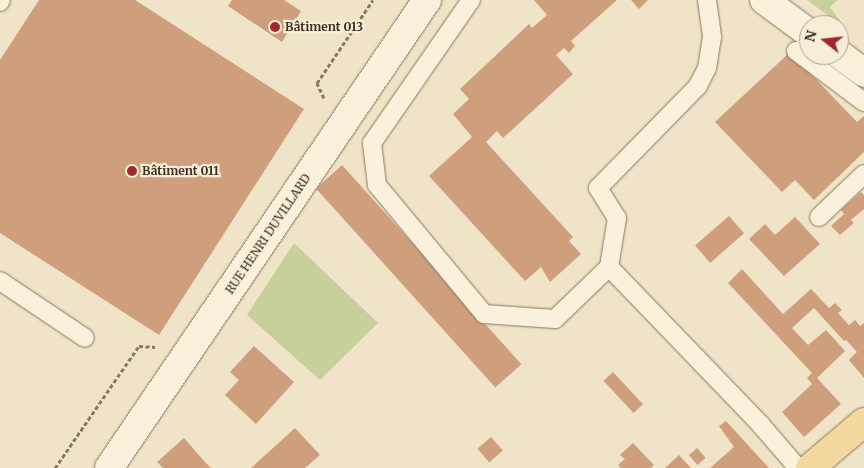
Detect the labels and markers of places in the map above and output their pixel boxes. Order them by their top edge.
place label: Bâtiment 013 [285,20,363,34]
marker: Bâtiment 013 [269,21,281,33]
place label: Bâtiment 011 [142,164,219,178]
marker: Bâtiment 011 [126,165,138,177]

